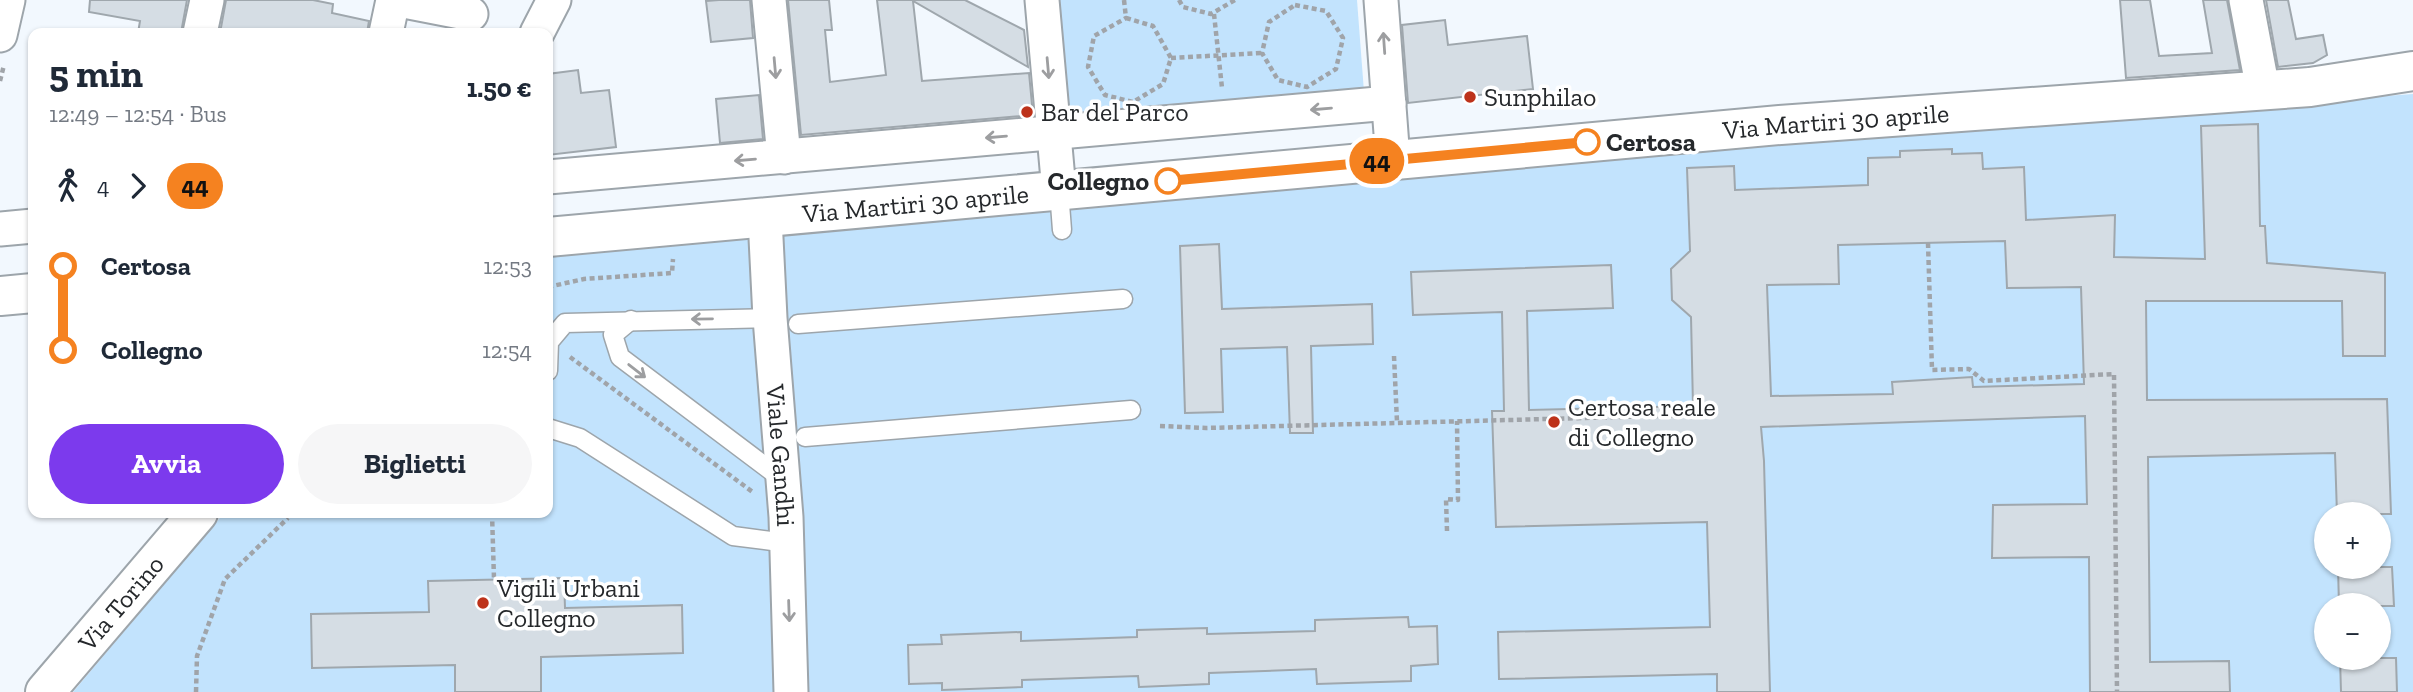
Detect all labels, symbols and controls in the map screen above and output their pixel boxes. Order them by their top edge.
one-way arrow [1377,32,1390,55]
text: 5 min [49,51,143,97]
one-way arrow [769,56,782,79]
one-way arrow [1042,56,1055,79]
text: 1.50 € [467,72,532,104]
place label: Sunphilao [1484,81,1596,113]
marker: Sunphilao [1462,89,1478,105]
place label: Bar del Parco [1041,96,1189,128]
street label: Via Martiri 30 aprile [1720,97,1950,146]
text: 12:49 – 12:54 · Bus [49,100,227,128]
one-way arrow [1310,103,1332,116]
marker: Bar del Parco [1019,104,1035,120]
place label: Certosa [1606,126,1696,158]
marker: Certosa [1574,129,1600,155]
one-way arrow [985,131,1008,144]
line badge: 44 [1346,138,1408,184]
text: 44 [1363,146,1391,175]
one-way arrow [735,154,757,167]
place label: Collegno [1047,165,1149,197]
icon: walk [49,167,87,205]
icon: forward [119,167,157,205]
marker: Collegno [1155,168,1181,194]
text: 44 [181,171,209,200]
text: 4 [97,172,109,200]
street label: Via Martiri 30 aprile [800,177,1030,230]
text: Certosa [101,250,191,282]
text: 12:53 [483,252,532,280]
one-way arrow [690,312,713,326]
text: Collegno [101,334,203,366]
text: 12:54 [482,336,532,364]
one-way arrow [627,363,645,378]
street label: Viale Gandhi [759,382,802,527]
place label: Certosa reale di Collegno [1568,391,1716,453]
marker: Certosa reale di Collegno [1546,414,1562,430]
button: Avvia [49,424,284,504]
button: Biglietti [298,424,532,504]
map controls [2314,502,2391,670]
button: + [2314,502,2391,579]
street label: Via Torino [71,549,171,658]
place label: Vigili Urbani Collegno [496,572,640,634]
button: − [2314,593,2391,670]
marker: Vigili Urbani Collegno [475,595,491,611]
one-way arrow [782,599,795,622]

